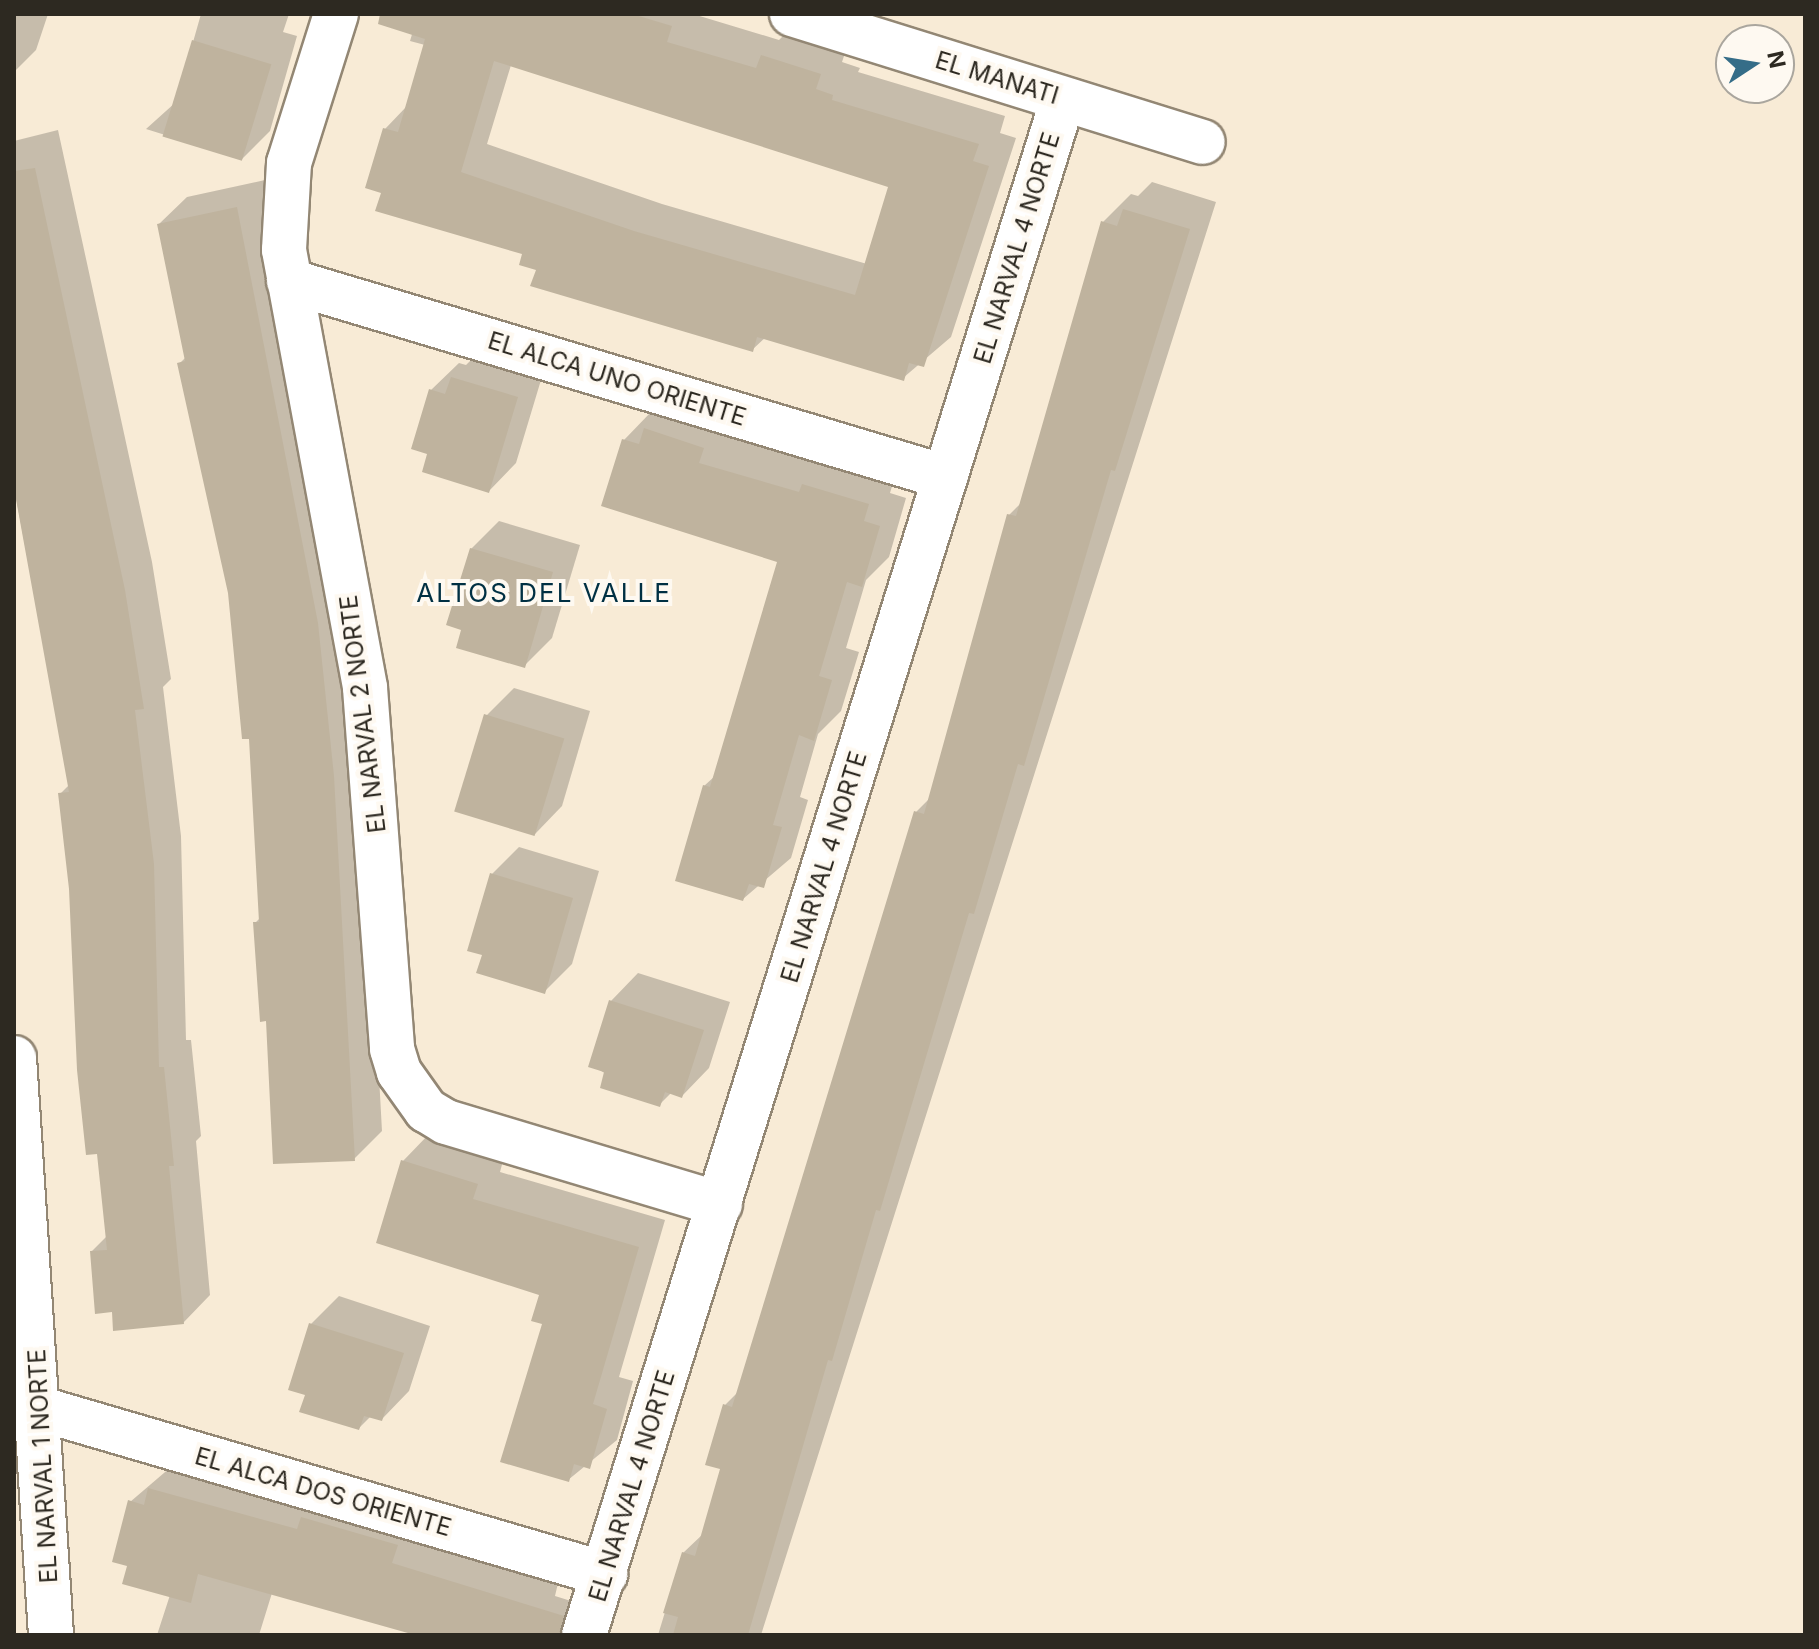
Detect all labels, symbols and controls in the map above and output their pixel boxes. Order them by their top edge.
north arrow [1715,24,1795,104]
street label: EL MANATI [932,46,1062,110]
text: N [1762,49,1791,70]
street label: EL NARVAL 4 NORTE [968,129,1066,367]
street label: EL ALCA UNO ORIENTE [485,326,749,432]
district label: ALTOS DEL VALLE [416,577,672,609]
street label: EL NARVAL 2 NORTE [334,593,392,835]
street label: EL NARVAL 4 NORTE [775,748,873,986]
street label: EL NARVAL 1 NORTE [22,1348,64,1584]
street label: EL NARVAL 4 NORTE [583,1367,681,1605]
street label: EL ALCA DOS ORIENTE [192,1442,454,1542]

